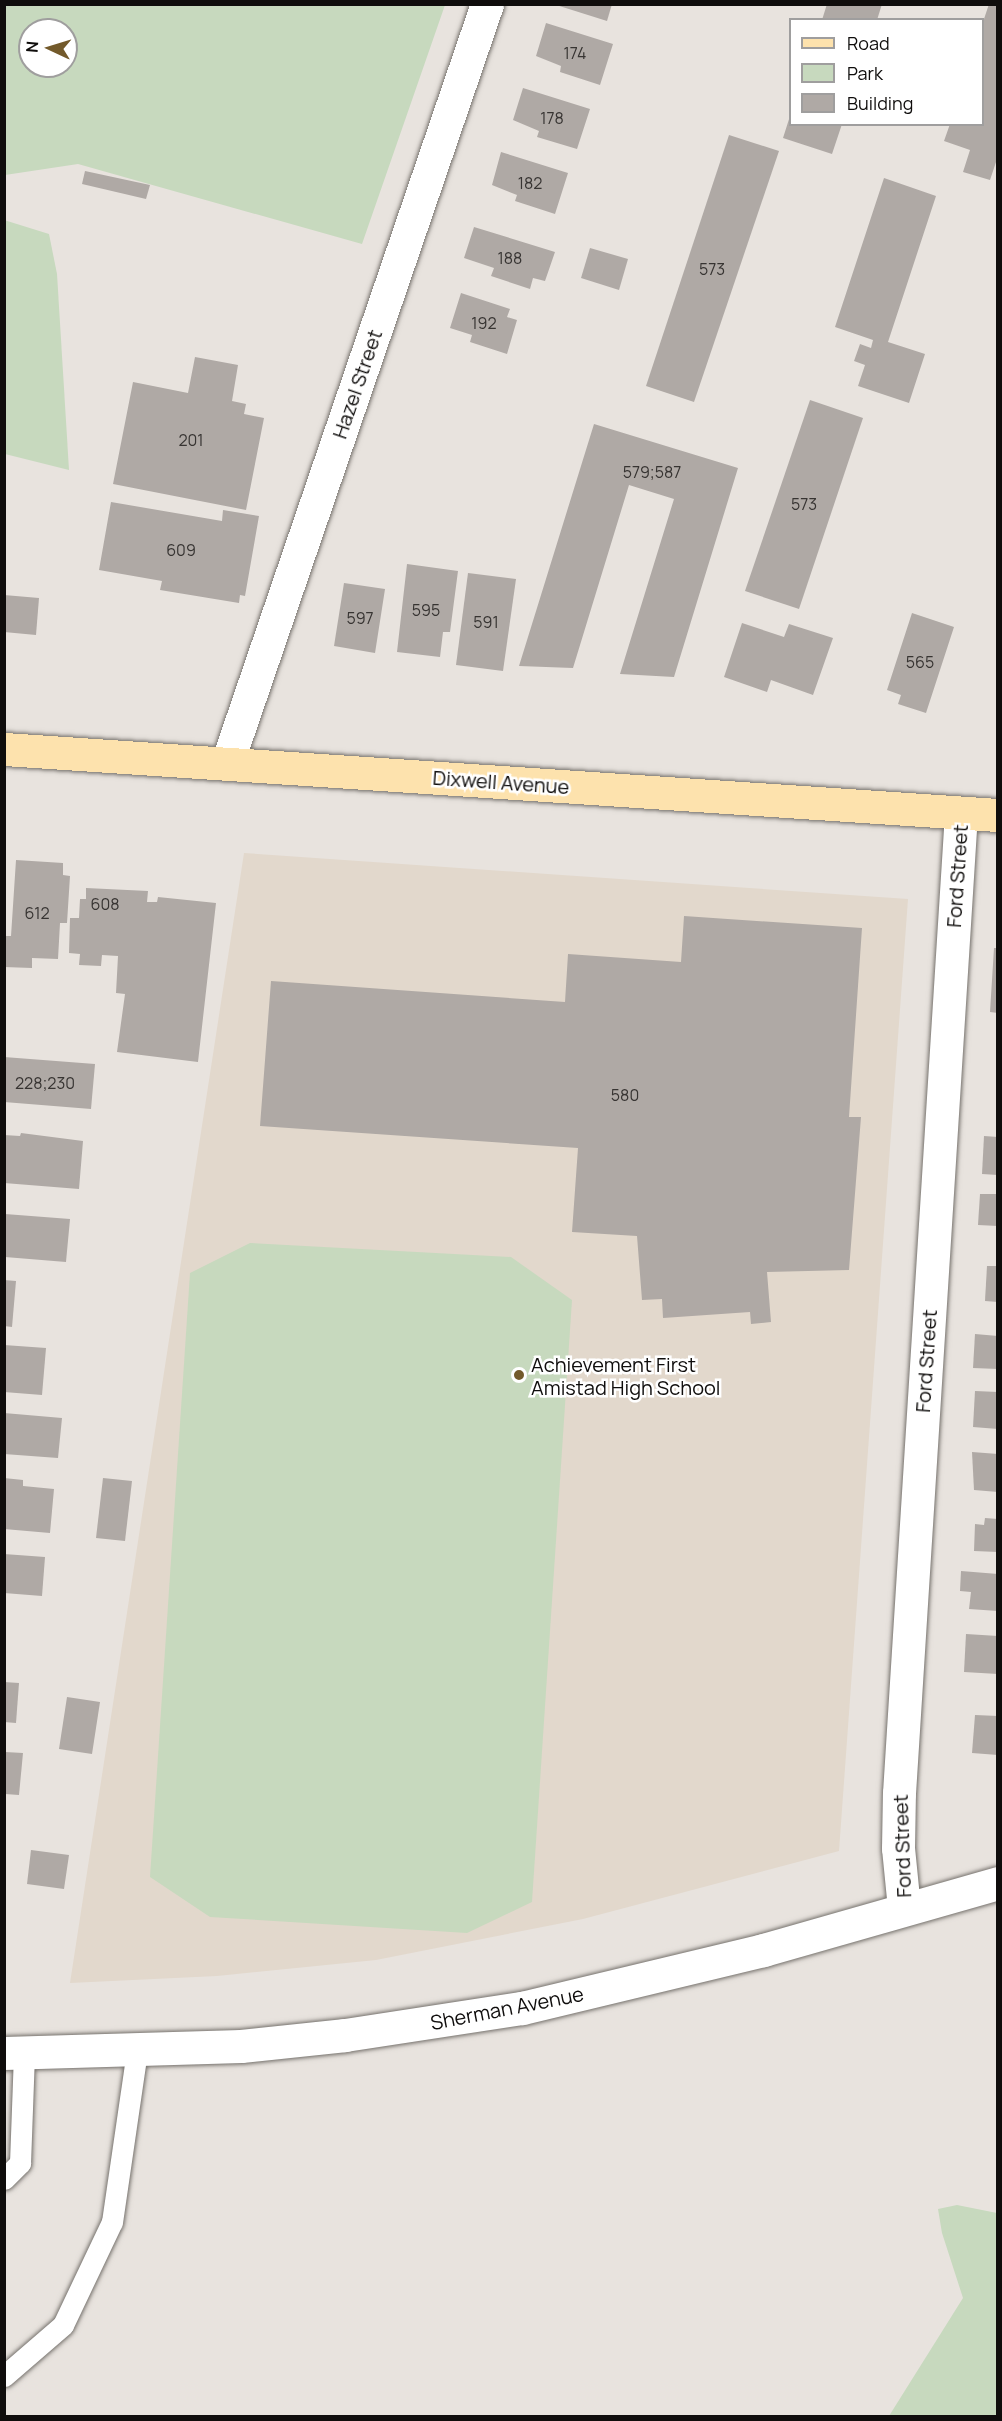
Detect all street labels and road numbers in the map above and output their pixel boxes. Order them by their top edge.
street label: Hazel Street [327,326,387,442]
street label: Dixwell Avenue [432,765,570,799]
street label: Ford Street [941,824,973,928]
street label: Ford Street [910,1309,942,1413]
street label: Ford Street [888,1794,916,1898]
street label: Sherman Avenue [428,1981,586,2035]

